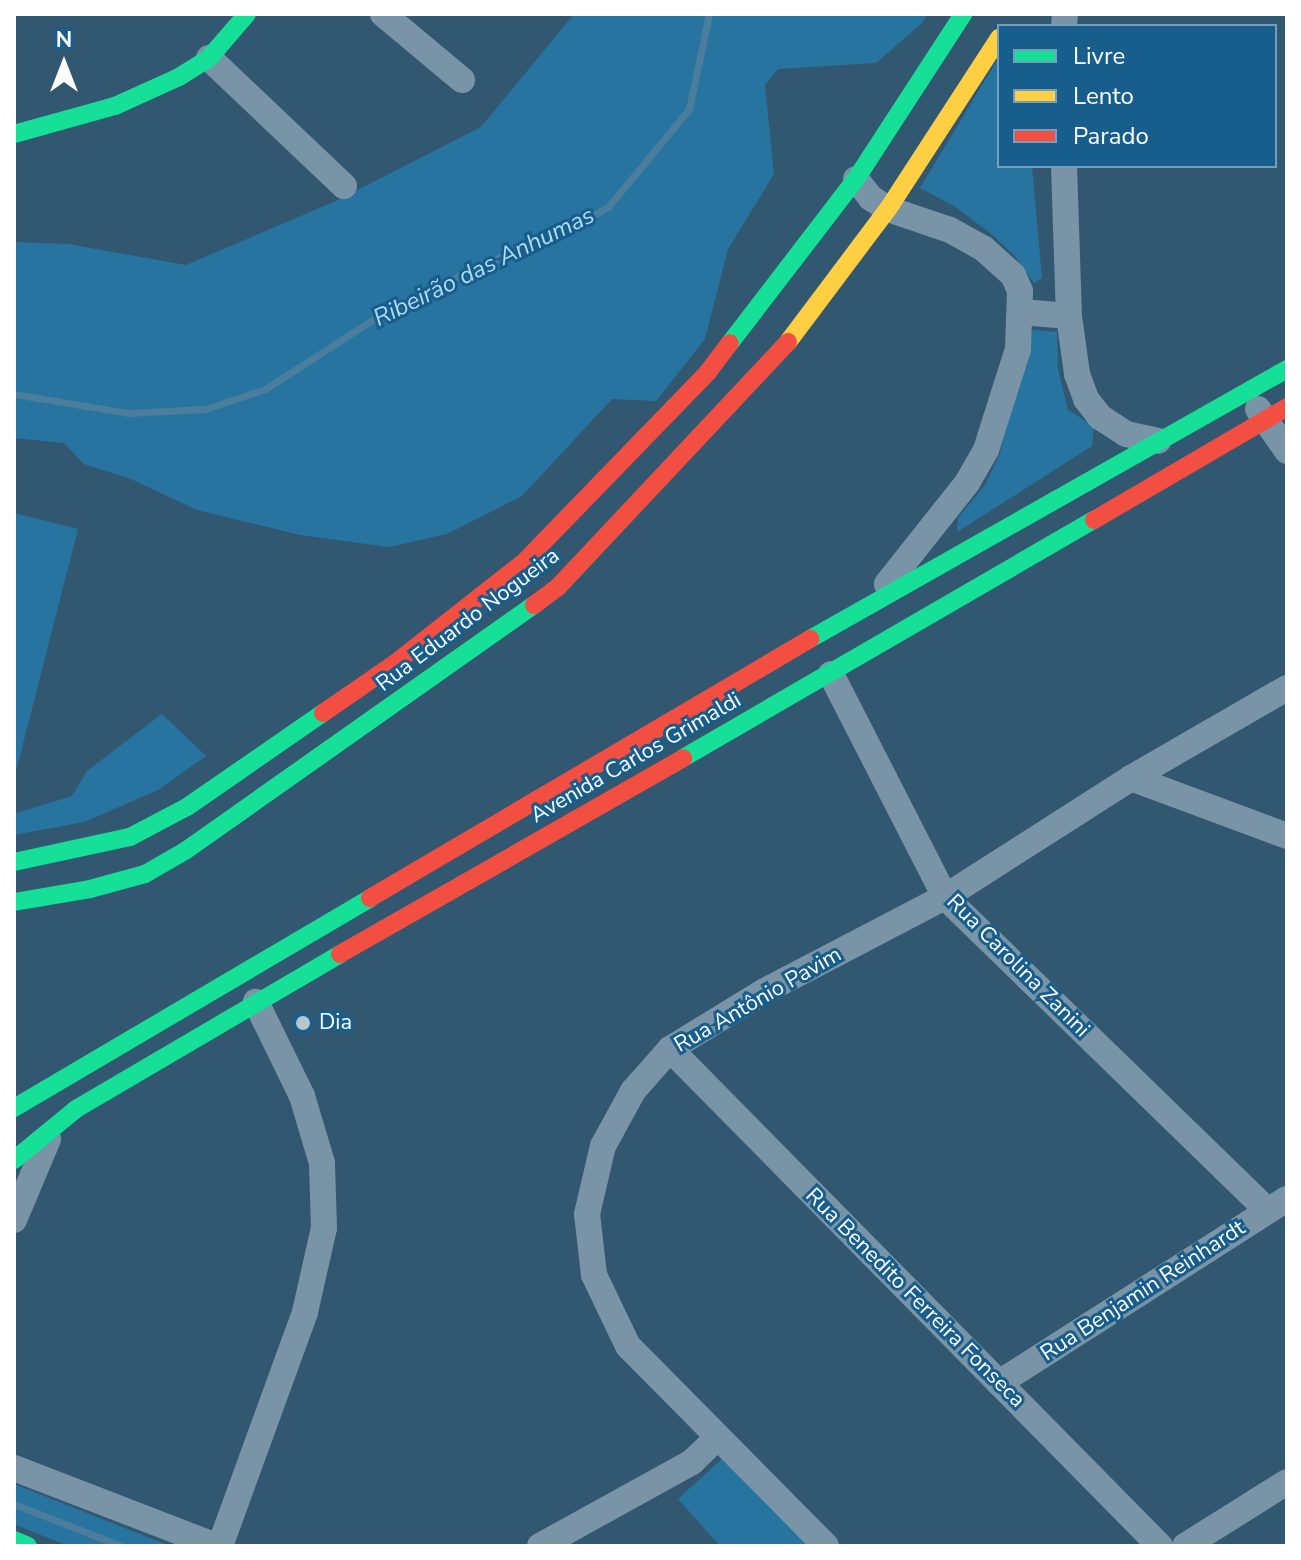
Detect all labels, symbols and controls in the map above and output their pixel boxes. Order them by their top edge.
north arrow [24,24,104,104]
legend [997,24,1277,168]
text: N [56,25,72,55]
text: Livre [1073,40,1125,72]
text: Lento [1073,80,1134,112]
text: Parado [1073,120,1149,152]
water label: Ribeirão das Anhumas [369,201,599,333]
street label: Rua Eduardo Nogueira [371,543,565,697]
street label: Avenida Carlos Grimaldi [526,687,746,829]
street label: Rua Carolina Zanini [941,889,1095,1043]
street label: Rua Antônio Pavim [670,941,846,1059]
place label: Dia [319,1010,352,1036]
marker: Dia [294,1014,312,1032]
street label: Rua Benedito Ferreira Fonseca [800,1183,1030,1413]
street label: Rua Benjamin Reinhardt [1036,1215,1250,1367]

